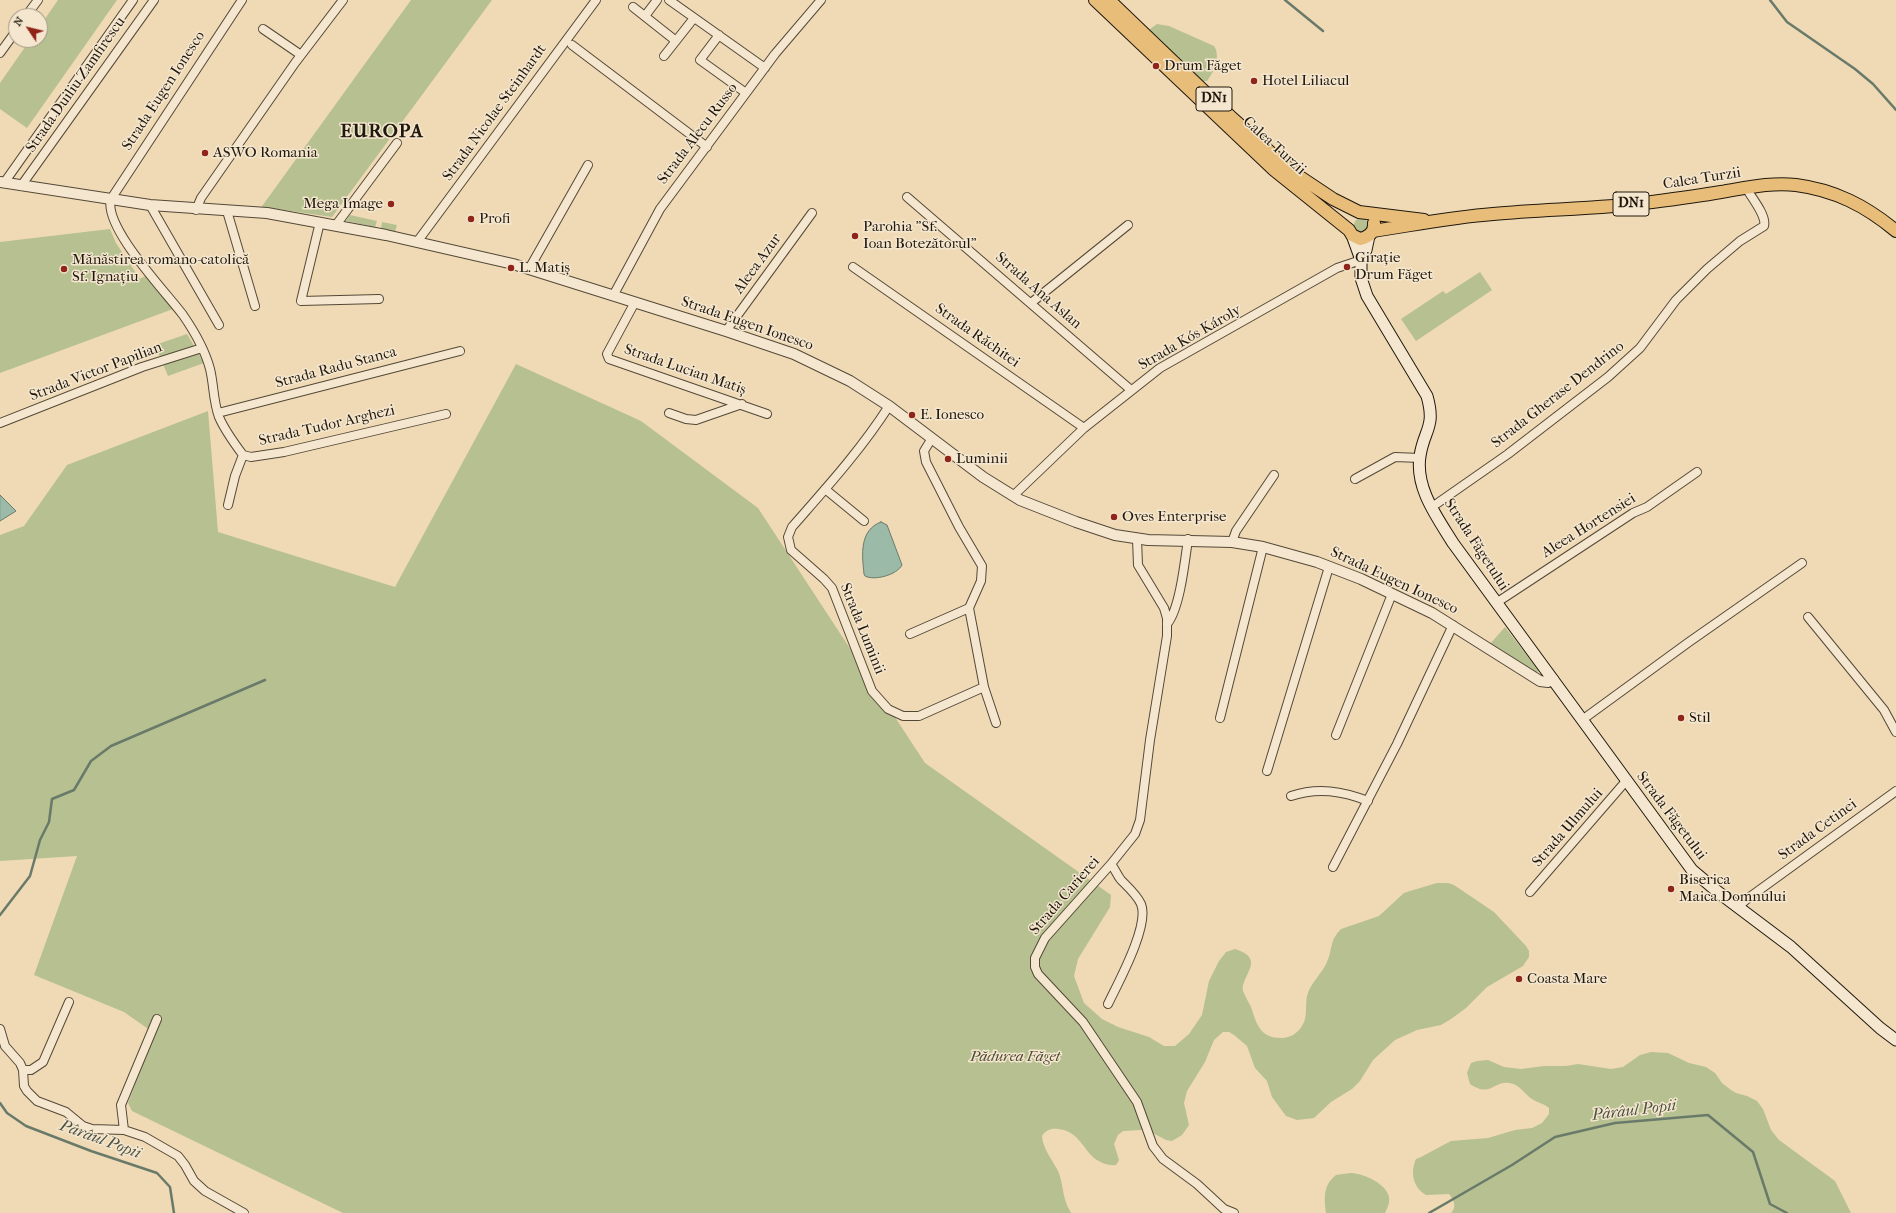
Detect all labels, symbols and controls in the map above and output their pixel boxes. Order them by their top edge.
north arrow [8,8,48,48]
text: N [11,14,26,29]
street label: Strada Duiliu Zamfirescu [22,14,130,156]
street label: Strada Eugen Ionesco [119,28,209,154]
street label: Strada Nicolae Steinhardt [439,41,551,185]
place label: Drum Făget [1164,57,1242,75]
marker: Drum Făget [1151,61,1161,71]
place label: Hotel Liliacul [1262,72,1350,90]
marker: Hotel Liliacul [1249,76,1259,86]
street label: Strada Alecu Russo [654,80,742,188]
road number: DN1 [1196,87,1232,111]
street label: Calea Turzii [1239,113,1309,179]
district label: EUROPA [340,121,424,143]
place label: ASWO Romania [213,144,318,162]
marker: ASWO Romania [200,148,210,158]
street label: Calea Turzii [1662,164,1742,194]
road number: DN1 [1613,192,1649,216]
place label: Mega Image [303,195,383,213]
marker: Mega Image [386,199,396,209]
place label: Profi [479,210,510,228]
marker: Profi [466,214,476,224]
place label: Parohia "Sf. Ioan Botezătorul" [863,218,977,253]
street label: Aleea Azur [730,230,786,298]
marker: Parohia "Sf. Ioan Botezătorul" [850,231,860,241]
street label: Strada Ana Aslan [991,249,1085,333]
place label: Girație Drum Făget [1355,249,1433,284]
place label: Mănăstirea romano-catolică Sf. Ignațiu [72,251,249,286]
place label: L. Matiș [519,259,570,277]
marker: Girație Drum Făget [1342,262,1352,272]
marker: L. Matiș [506,263,516,273]
marker: Mănăstirea romano-catolică Sf. Ignațiu [59,264,69,274]
street label: Strada Eugen Ionesco [678,293,816,355]
street label: Strada Răchitei [931,300,1023,372]
street label: Strada Kós Károly [1136,301,1244,375]
street label: Strada Victor Papilian [27,338,165,406]
street label: Strada Gherase Dendrino [1488,338,1628,452]
street label: Strada Lucian Matiș [622,341,748,399]
street label: Strada Radu Stanca [273,343,399,393]
street label: Strada Tudor Arghezi [257,402,397,450]
place label: E. Ionesco [920,406,984,424]
marker: E. Ionesco [907,410,917,420]
place label: Luminii [956,450,1008,468]
marker: Luminii [943,454,953,464]
street label: Aleea Hortensiei [1539,490,1639,562]
street label: Strada Făgetului [1440,496,1512,594]
place label: Oves Enterprise [1122,508,1226,526]
marker: Oves Enterprise [1109,512,1119,522]
street label: Strada Eugen Ionesco [1327,544,1461,618]
street label: Strada Luminii [836,581,888,677]
place label: Stil [1689,709,1711,727]
marker: Stil [1676,713,1686,723]
street label: Strada Făgetului [1632,768,1710,864]
street label: Strada Ulmului [1529,785,1607,871]
street label: Strada Cetinei [1775,796,1861,864]
street label: Strada Carierei [1026,853,1104,939]
place label: Biserica Maica Domnului [1679,871,1786,906]
marker: Biserica Maica Domnului [1666,884,1676,894]
place label: Coasta Mare [1527,970,1607,988]
marker: Coasta Mare [1514,974,1524,984]
park label: Pădurea Făget [970,1048,1060,1066]
water label: Pârâul Popii [1591,1096,1677,1126]
water label: Pârâul Popii [57,1117,143,1163]

